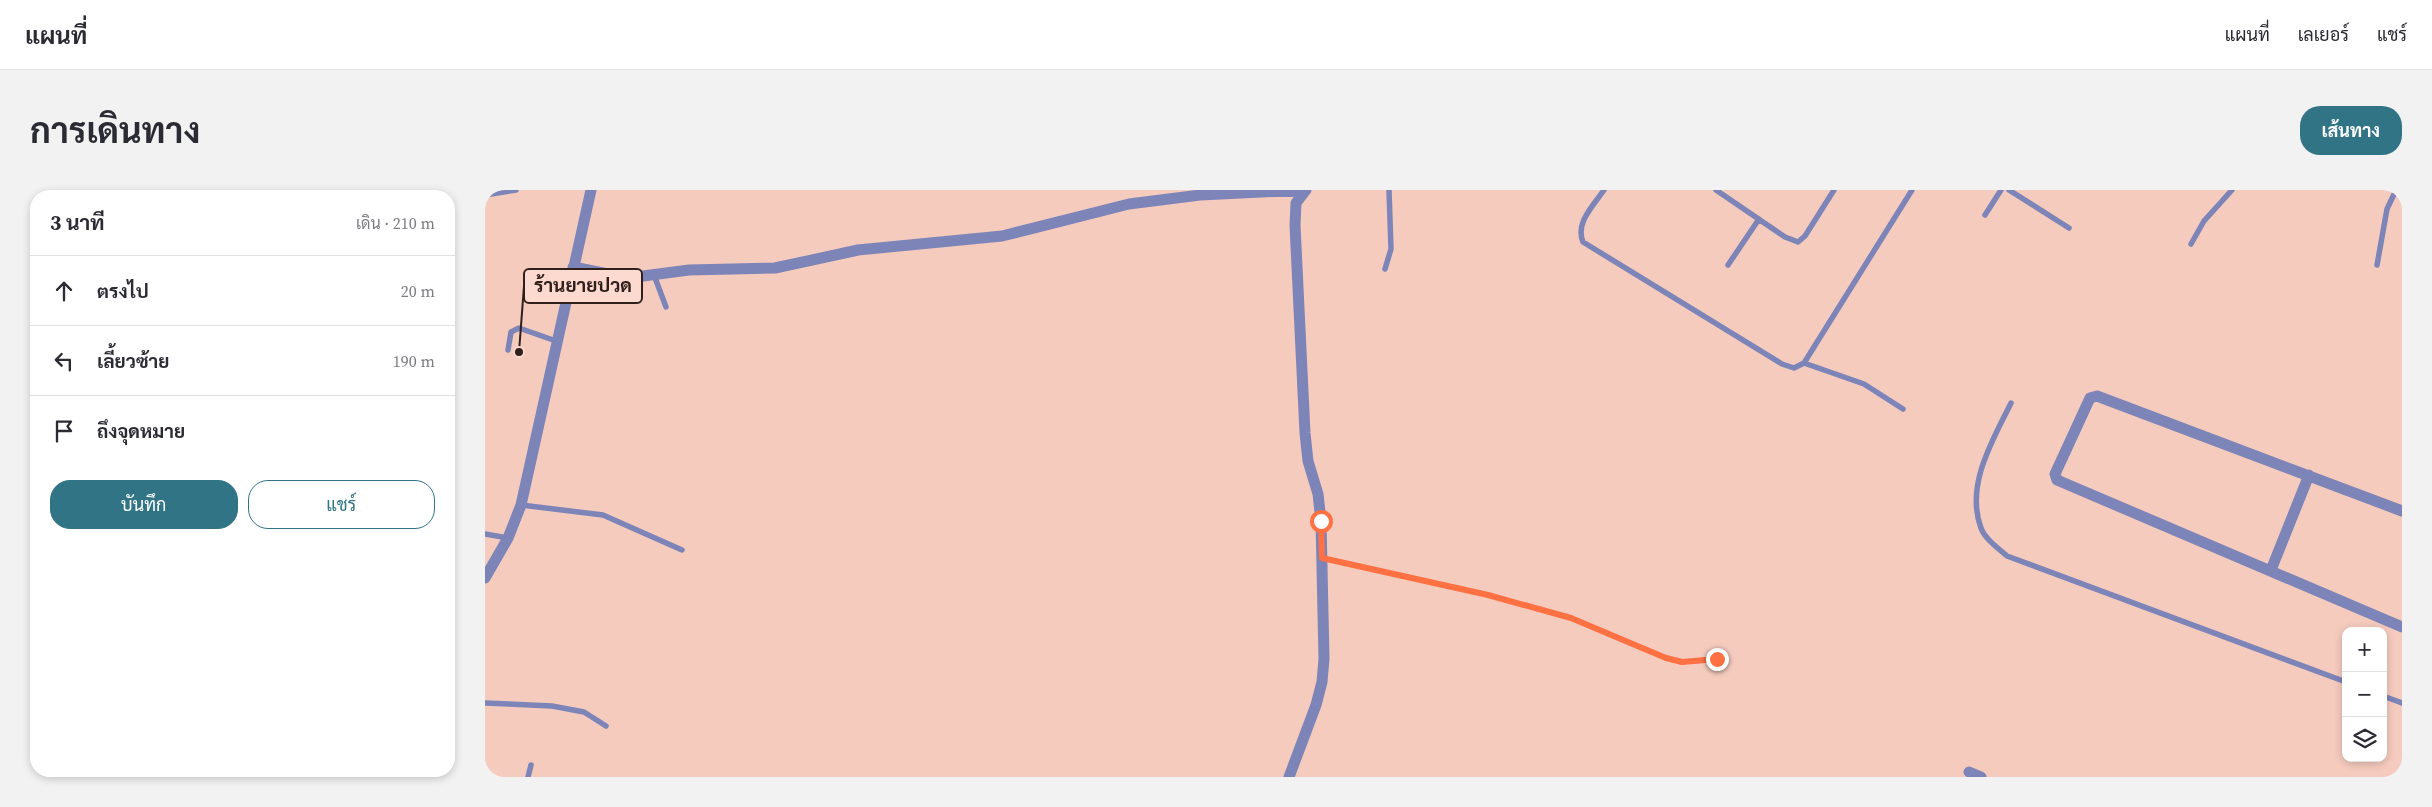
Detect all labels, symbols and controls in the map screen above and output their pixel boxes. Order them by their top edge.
text: แผนที่ [25,19,87,52]
text: แผนที่ [2225,22,2270,47]
text: เลเยอร์ [2298,22,2349,47]
text: แชร์ [2377,22,2407,47]
button: เส้นทาง [2300,106,2402,155]
text: การเดินทาง [30,107,200,155]
text: 3 นาที [50,208,104,237]
text: เดิน · 210 m [356,212,435,234]
callout: ร้านยายปวด [524,269,642,303]
text: ร้านยายปวด [534,272,632,298]
icon: ahead [50,277,78,305]
text: ตรงไป [97,278,149,304]
text: 20 m [401,280,435,302]
icon: left [50,347,78,375]
text: เลี้ยวซ้าย [97,348,169,374]
text: 190 m [393,350,435,372]
icon: arrive [50,417,78,445]
text: ถึงจุดหมาย [97,418,185,444]
button: บันทึก [50,480,238,529]
button: แชร์ [248,480,435,529]
route start [1310,510,1333,533]
map controls [2342,627,2387,762]
button: + [2342,627,2387,672]
route end [1706,648,1729,671]
button: − [2342,672,2387,717]
button: layers [2342,717,2387,762]

